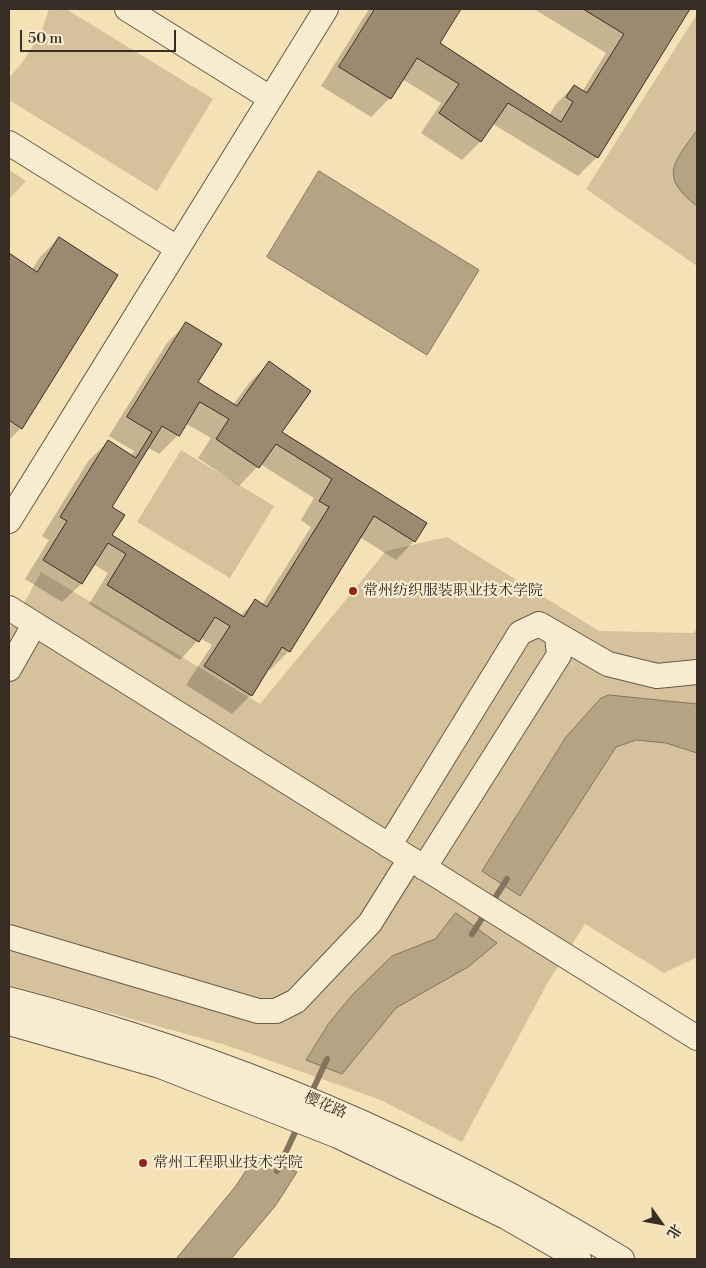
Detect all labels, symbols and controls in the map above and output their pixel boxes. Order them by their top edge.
scale bar [22,20,179,52]
text: 50 m [28,29,62,48]
place label: 常州纺织服装职业技术学院 [363,582,543,600]
marker: 常州纺织服装职业技术学院 [347,585,359,597]
street label: 樱花路 [301,1089,349,1123]
place label: 常州工程职业技术学院 [153,1154,303,1172]
marker: 常州工程职业技术学院 [137,1157,149,1169]
north arrow [636,1198,686,1248]
text: 北 [662,1220,685,1242]

